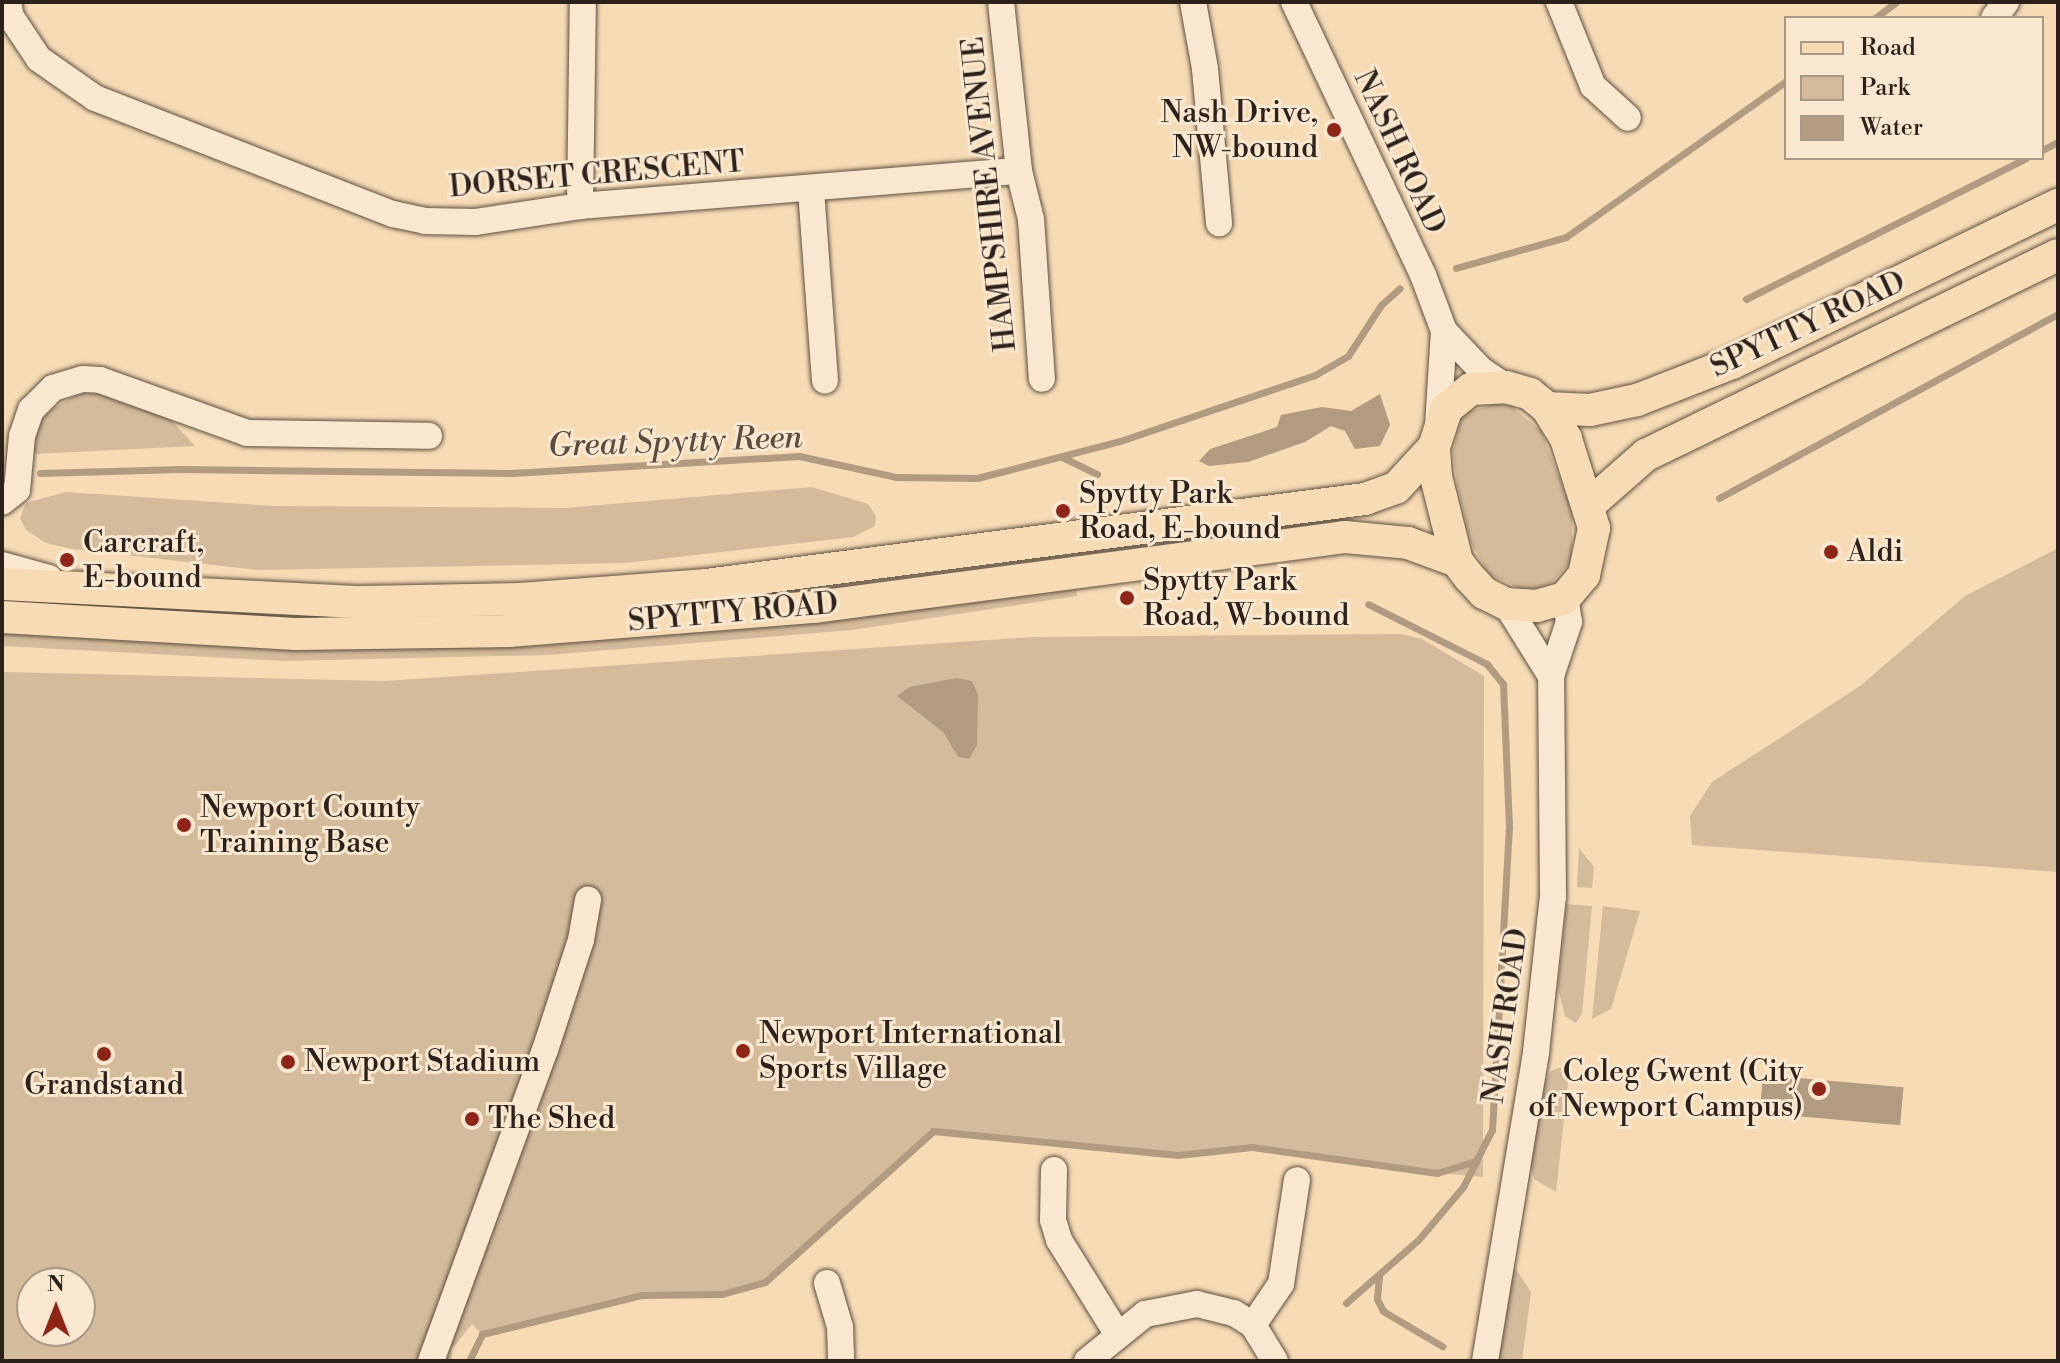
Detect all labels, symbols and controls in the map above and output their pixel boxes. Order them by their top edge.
legend [1784,16,2044,160]
text: Road [1860,33,1916,63]
street label: HAMPSHIRE AVENUE [956,35,1024,353]
street label: NASH ROAD [1345,64,1453,240]
text: Park [1860,73,1910,103]
place label: Nash Drive, NW-bound [1160,95,1318,166]
text: Water [1860,113,1923,143]
marker: Nash Drive, NW-bound [1325,121,1343,139]
street label: DORSET CRESCENT [448,144,746,206]
street label: SPYTTY ROAD [1705,264,1911,386]
water label: Great Spytty Reen [547,418,803,466]
place label: Spytty Park Road, E-bound [1079,476,1280,546]
marker: Spytty Park Road, E-bound [1054,502,1072,520]
place label: Carcraft, E-bound [83,525,204,596]
place label: Aldi [1847,534,1903,570]
marker: Aldi [1822,543,1840,561]
marker: Carcraft, E-bound [58,551,76,569]
place label: Spytty Park Road, W-bound [1143,563,1349,634]
street label: SPYTTY ROAD [626,586,840,640]
marker: Spytty Park Road, W-bound [1118,589,1136,607]
place label: Newport County Training Base [200,790,420,860]
marker: Newport County Training Base [175,816,193,834]
street label: NASH ROAD [1476,926,1536,1106]
place label: Newport International Sports Village [759,1016,1062,1086]
marker: Newport International Sports Village [734,1042,752,1060]
place label: Newport Stadium [304,1044,540,1080]
marker: Grandstand [95,1045,113,1063]
marker: Newport Stadium [279,1053,297,1071]
place label: Coleg Gwent (City of Newport Campus) [1528,1054,1803,1124]
place label: Grandstand [24,1067,184,1103]
marker: Coleg Gwent (City of Newport Campus) [1810,1080,1828,1098]
place label: The Shed [488,1101,615,1137]
marker: The Shed [463,1110,481,1128]
north arrow [16,1267,96,1347]
text: N [47,1271,65,1298]

